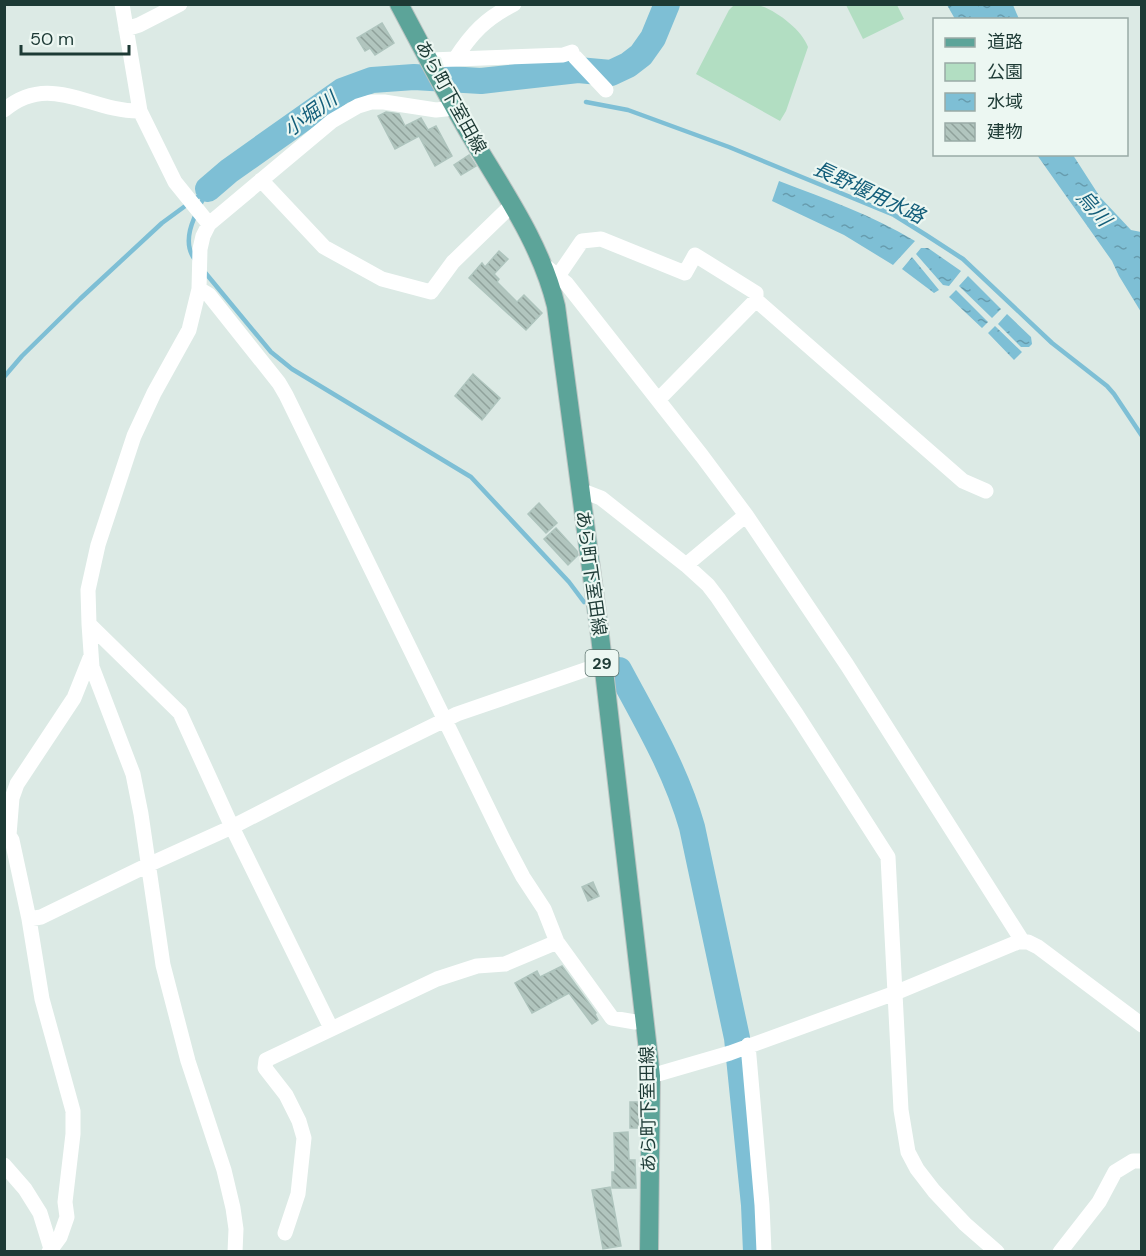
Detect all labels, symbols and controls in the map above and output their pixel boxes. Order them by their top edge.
scale bar [21,18,129,56]
legend [933,18,1128,156]
text: 50 m [30,27,74,51]
text: 道路 [987,30,1023,54]
street label: あら町下室田線 [410,36,492,158]
text: 公園 [987,60,1023,84]
water label: 小堀川 [278,85,344,142]
text: 水域 [987,90,1023,114]
text: 建物 [987,120,1023,144]
water label: 長野堰用水路 [809,155,931,230]
water label: 烏川 [1071,184,1118,233]
street label: あら町下室田線 [570,509,612,637]
road number: 29 [586,650,618,676]
street label: あら町下室田線 [635,1046,661,1172]

